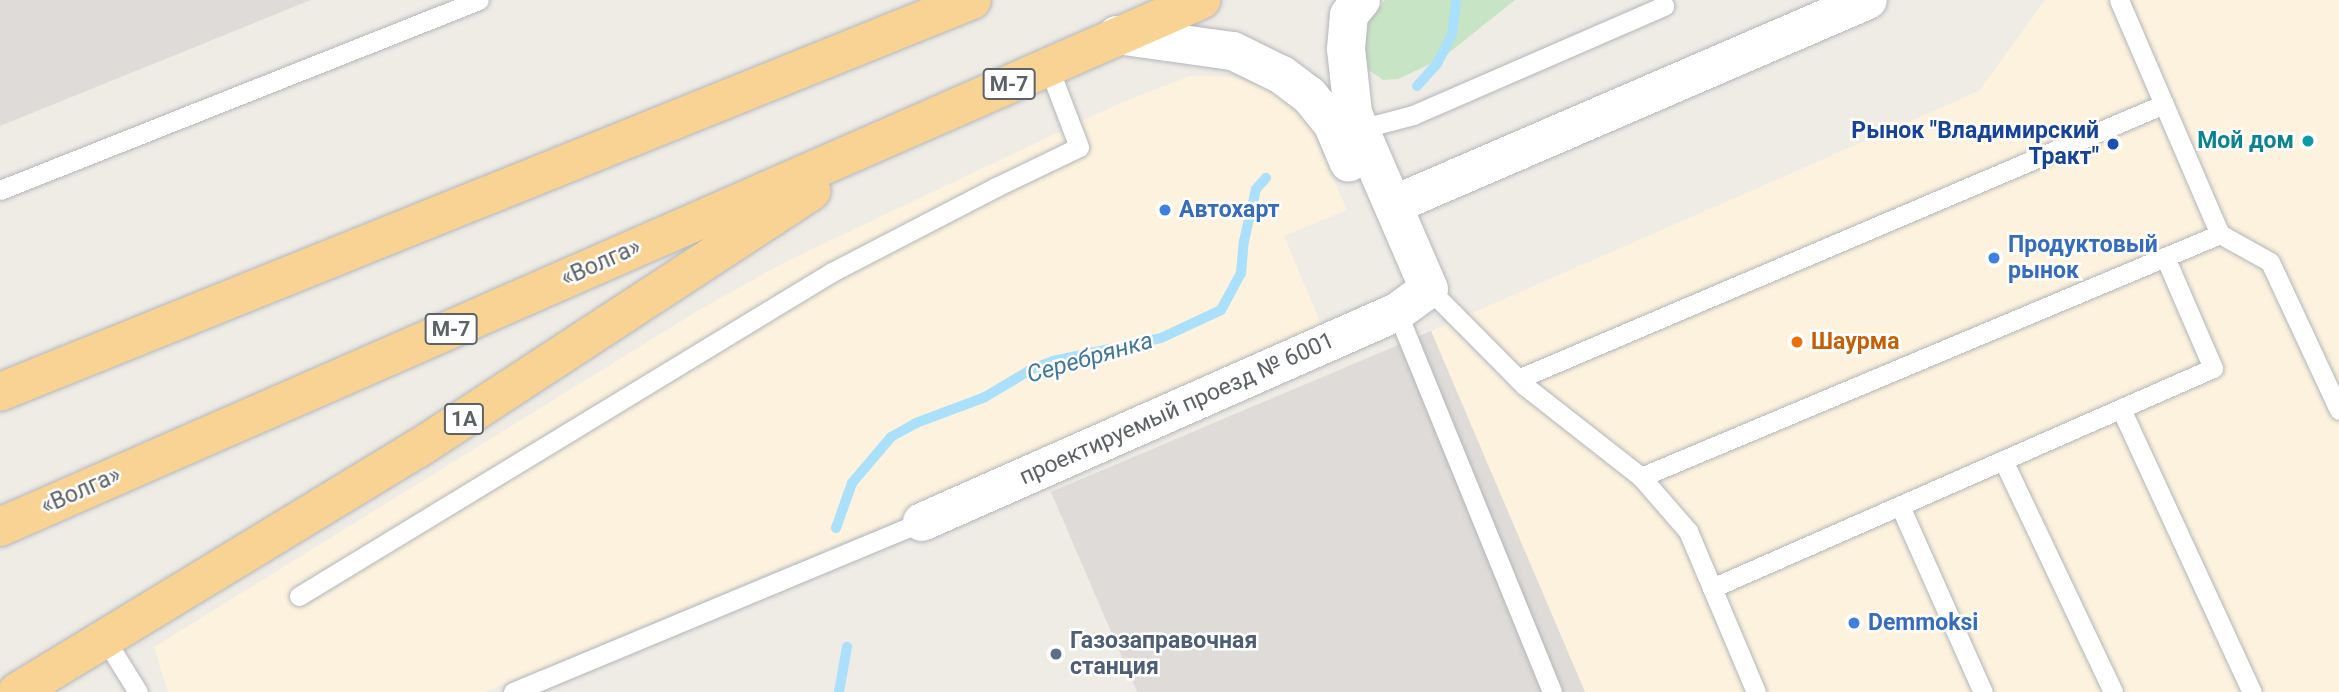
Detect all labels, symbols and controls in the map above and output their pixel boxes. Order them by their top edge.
road number: М-7 [981,66,1037,102]
place label: Рынок "Владимирский Тракт" [1851,117,2099,171]
place label: Мой дом [2197,127,2294,155]
marker: Мой дом [2300,133,2316,149]
marker: Рынок "Владимирский Тракт" [2105,136,2121,152]
place label: Автохарт [1179,196,1279,224]
marker: Автохарт [1157,202,1173,218]
place label: Продуктовый рынок [2008,231,2158,285]
street label: «Волга» [557,233,645,293]
marker: Продуктовый рынок [1986,250,2002,266]
road number: М-7 [423,312,479,346]
water label: Серебрянка [1023,326,1157,390]
street label: проектируемый проезд № 6001 [1015,327,1339,491]
place label: Шаурма [1811,328,1899,356]
marker: Шаурма [1789,334,1805,350]
road number: 1A [443,402,485,436]
street label: «Волга» [37,461,125,521]
place label: Demmoksi [1868,609,1978,637]
marker: Demmoksi [1846,615,1862,631]
place label: Газозаправочная станция [1070,627,1257,681]
marker: Газозаправочная станция [1048,646,1064,662]

